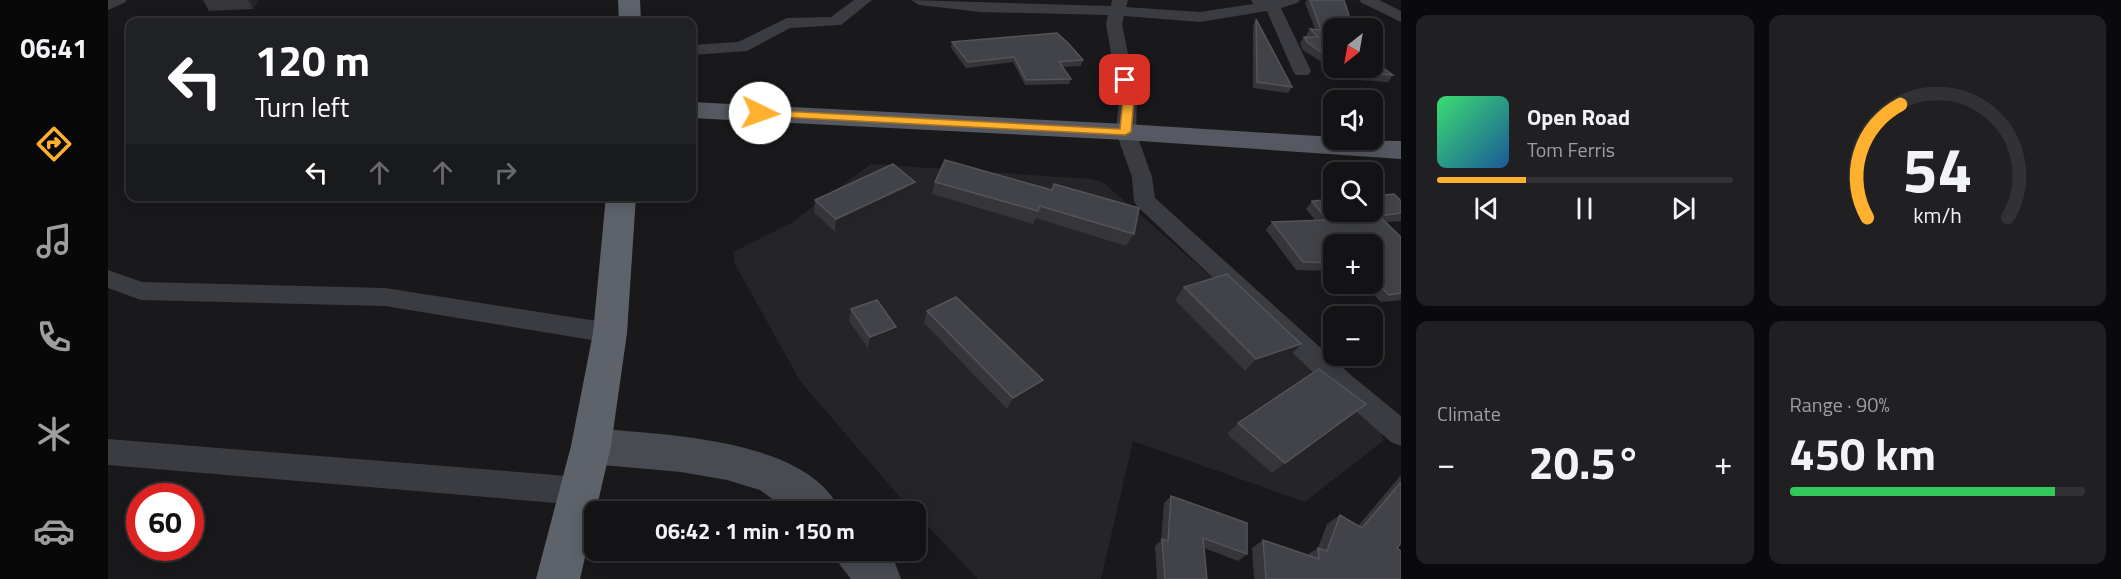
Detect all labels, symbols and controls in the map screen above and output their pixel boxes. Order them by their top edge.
north arrow [1323,18,1383,78]
map controls [1323,18,1383,366]
text: 06:41 [20,27,88,68]
text: 120 m [255,28,370,92]
icon: left [156,42,234,120]
pin [1099,54,1150,105]
icon: arrive [1108,63,1141,96]
position arrow [728,81,792,145]
text: Turn left [255,86,349,127]
button: sound [1323,90,1383,150]
text: Open Road [1527,100,1630,134]
text: 54 [1902,121,1972,216]
icon: directions [33,123,75,165]
text: Tom Ferris [1527,134,1615,165]
icon: left [300,156,333,189]
icon: ahead [363,156,396,189]
icon: ahead [426,156,459,189]
icon: right [489,156,522,189]
button: search [1323,162,1383,222]
icon: previous [1470,192,1503,225]
icon: pause [1568,192,1601,225]
icon: next [1667,192,1700,225]
text: km/h [1913,199,1962,231]
icon: music [33,220,75,262]
button: + [1323,234,1383,294]
button: − [1323,306,1383,366]
icon: phone [33,316,75,358]
text: Range · 90% [1790,389,1890,420]
text: Climate [1437,398,1501,429]
icon: climate [33,413,75,455]
text: 450 km [1790,419,1936,487]
text: 20.5° [1529,428,1641,496]
text: − [1437,438,1455,488]
text: + [1714,438,1732,488]
speed limit sign: 60 [126,483,204,561]
icon: car [33,510,75,552]
text: 06:42 · 1 min · 150 m [655,514,855,548]

